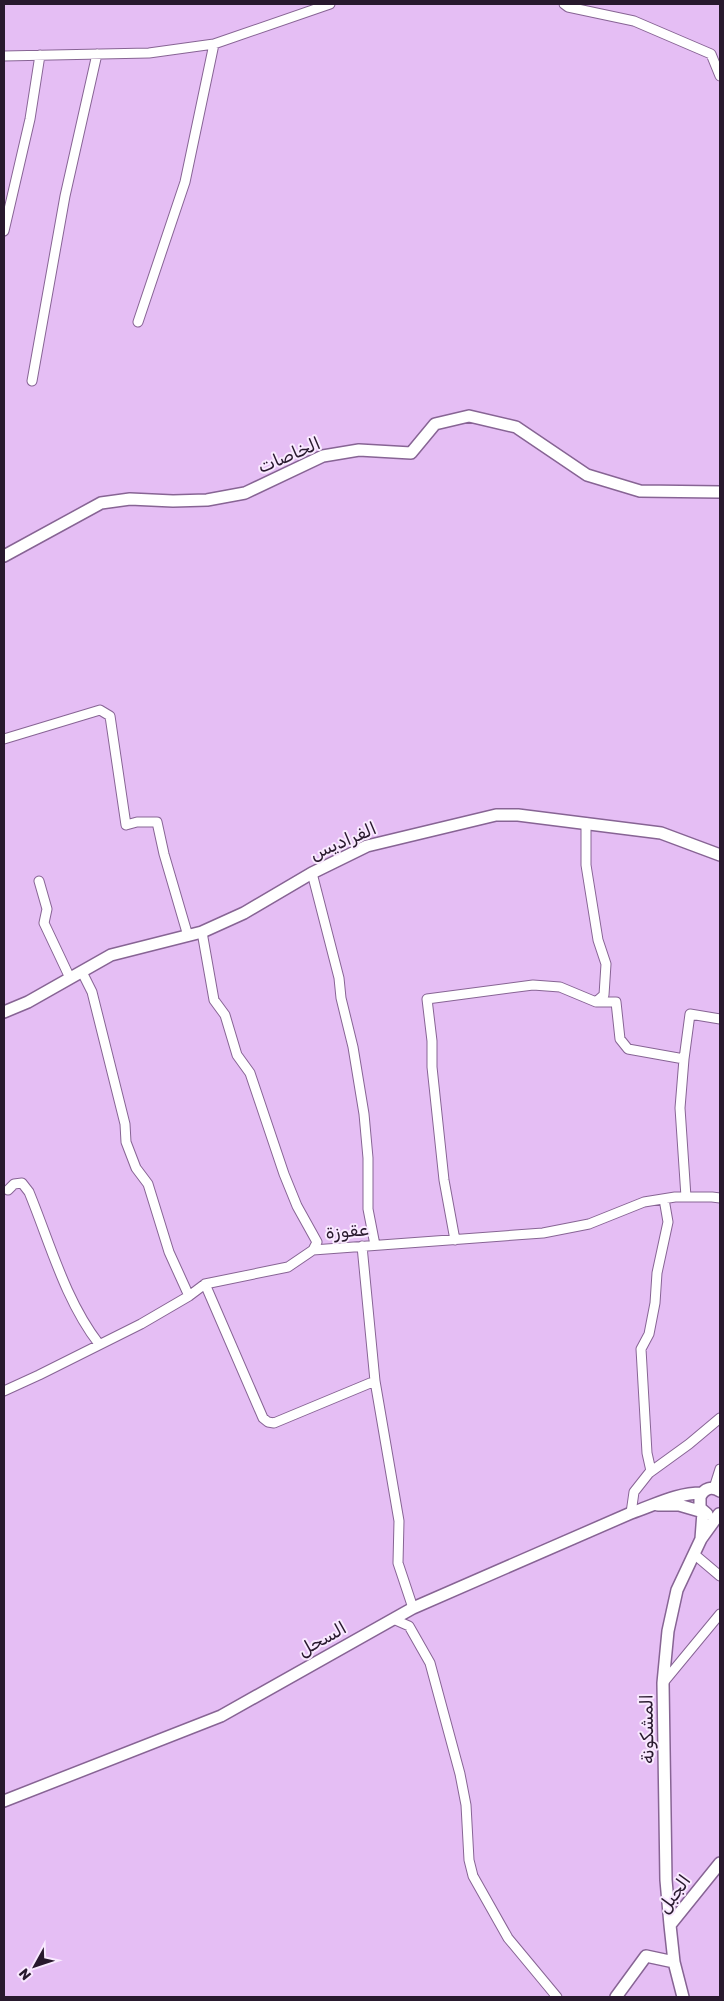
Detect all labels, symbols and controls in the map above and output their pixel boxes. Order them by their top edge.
street label: الخاصات [254,432,324,478]
street label: الفراديس [306,817,380,865]
street label: عقوزة [325,1218,370,1244]
street label: السحل [294,1617,350,1661]
street label: المشكونة [635,1694,659,1764]
street label: الجبل [653,1870,695,1918]
north arrow [10,1941,60,1991]
text: N [16,1965,35,1983]

